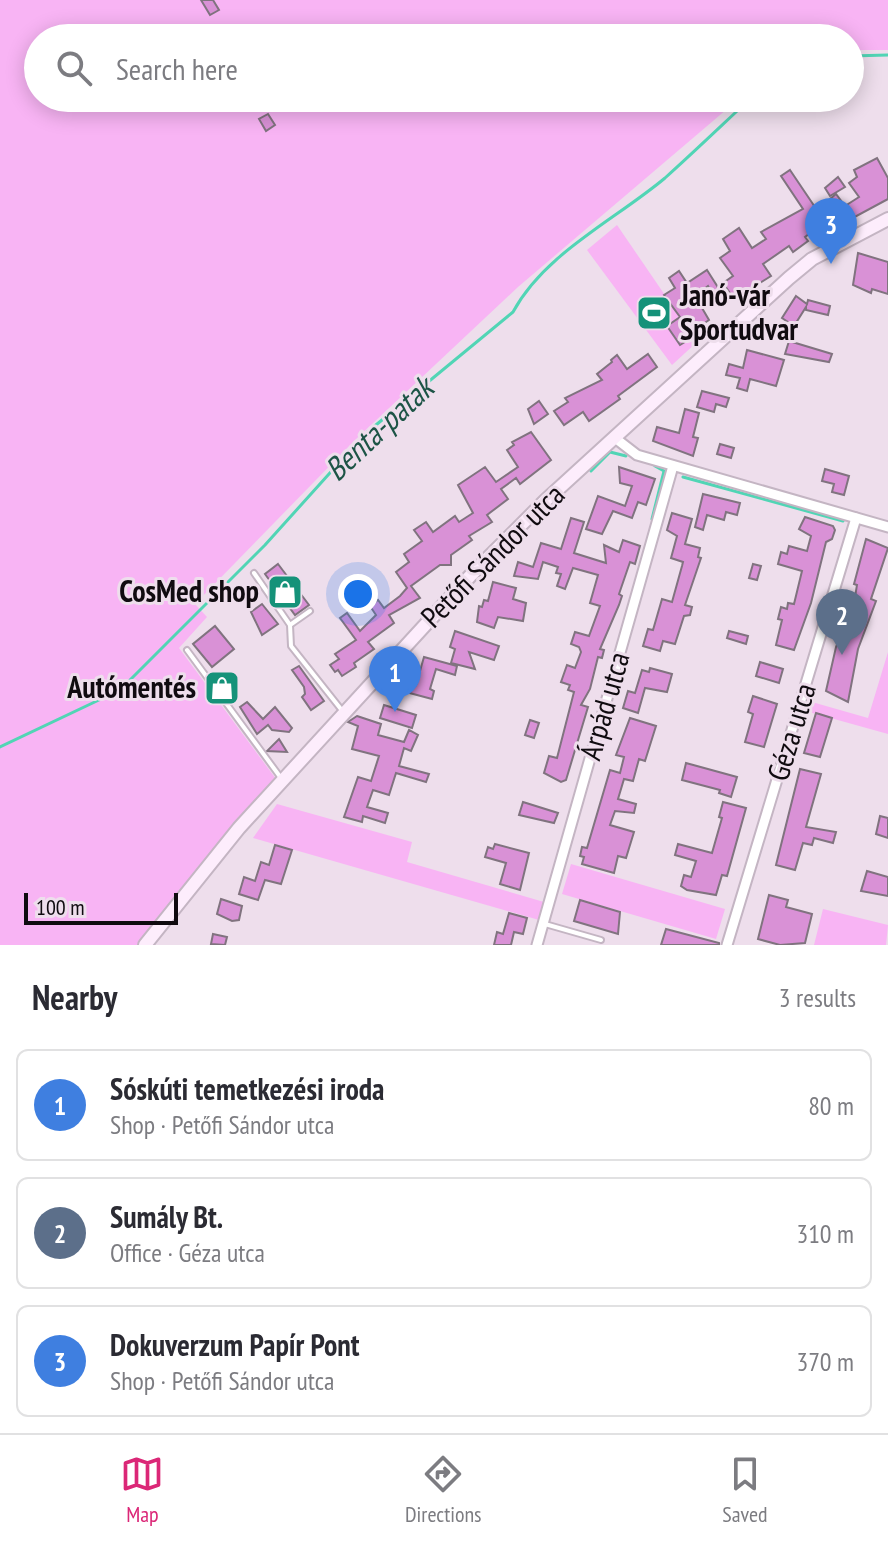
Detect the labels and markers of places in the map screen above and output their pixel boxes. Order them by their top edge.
pin: 3 [805,198,857,264]
place label: Janó-vár Sportudvar [679,275,798,348]
sports icon: Janó-vár Sportudvar [635,294,673,332]
place label: CosMed shop [119,571,259,610]
shop icon: CosMed shop [266,573,304,611]
pin: 2 [816,589,868,655]
pin: 1 [369,646,421,712]
place label: Autómentés [66,667,196,706]
shop icon: Autómentés [203,669,241,707]

